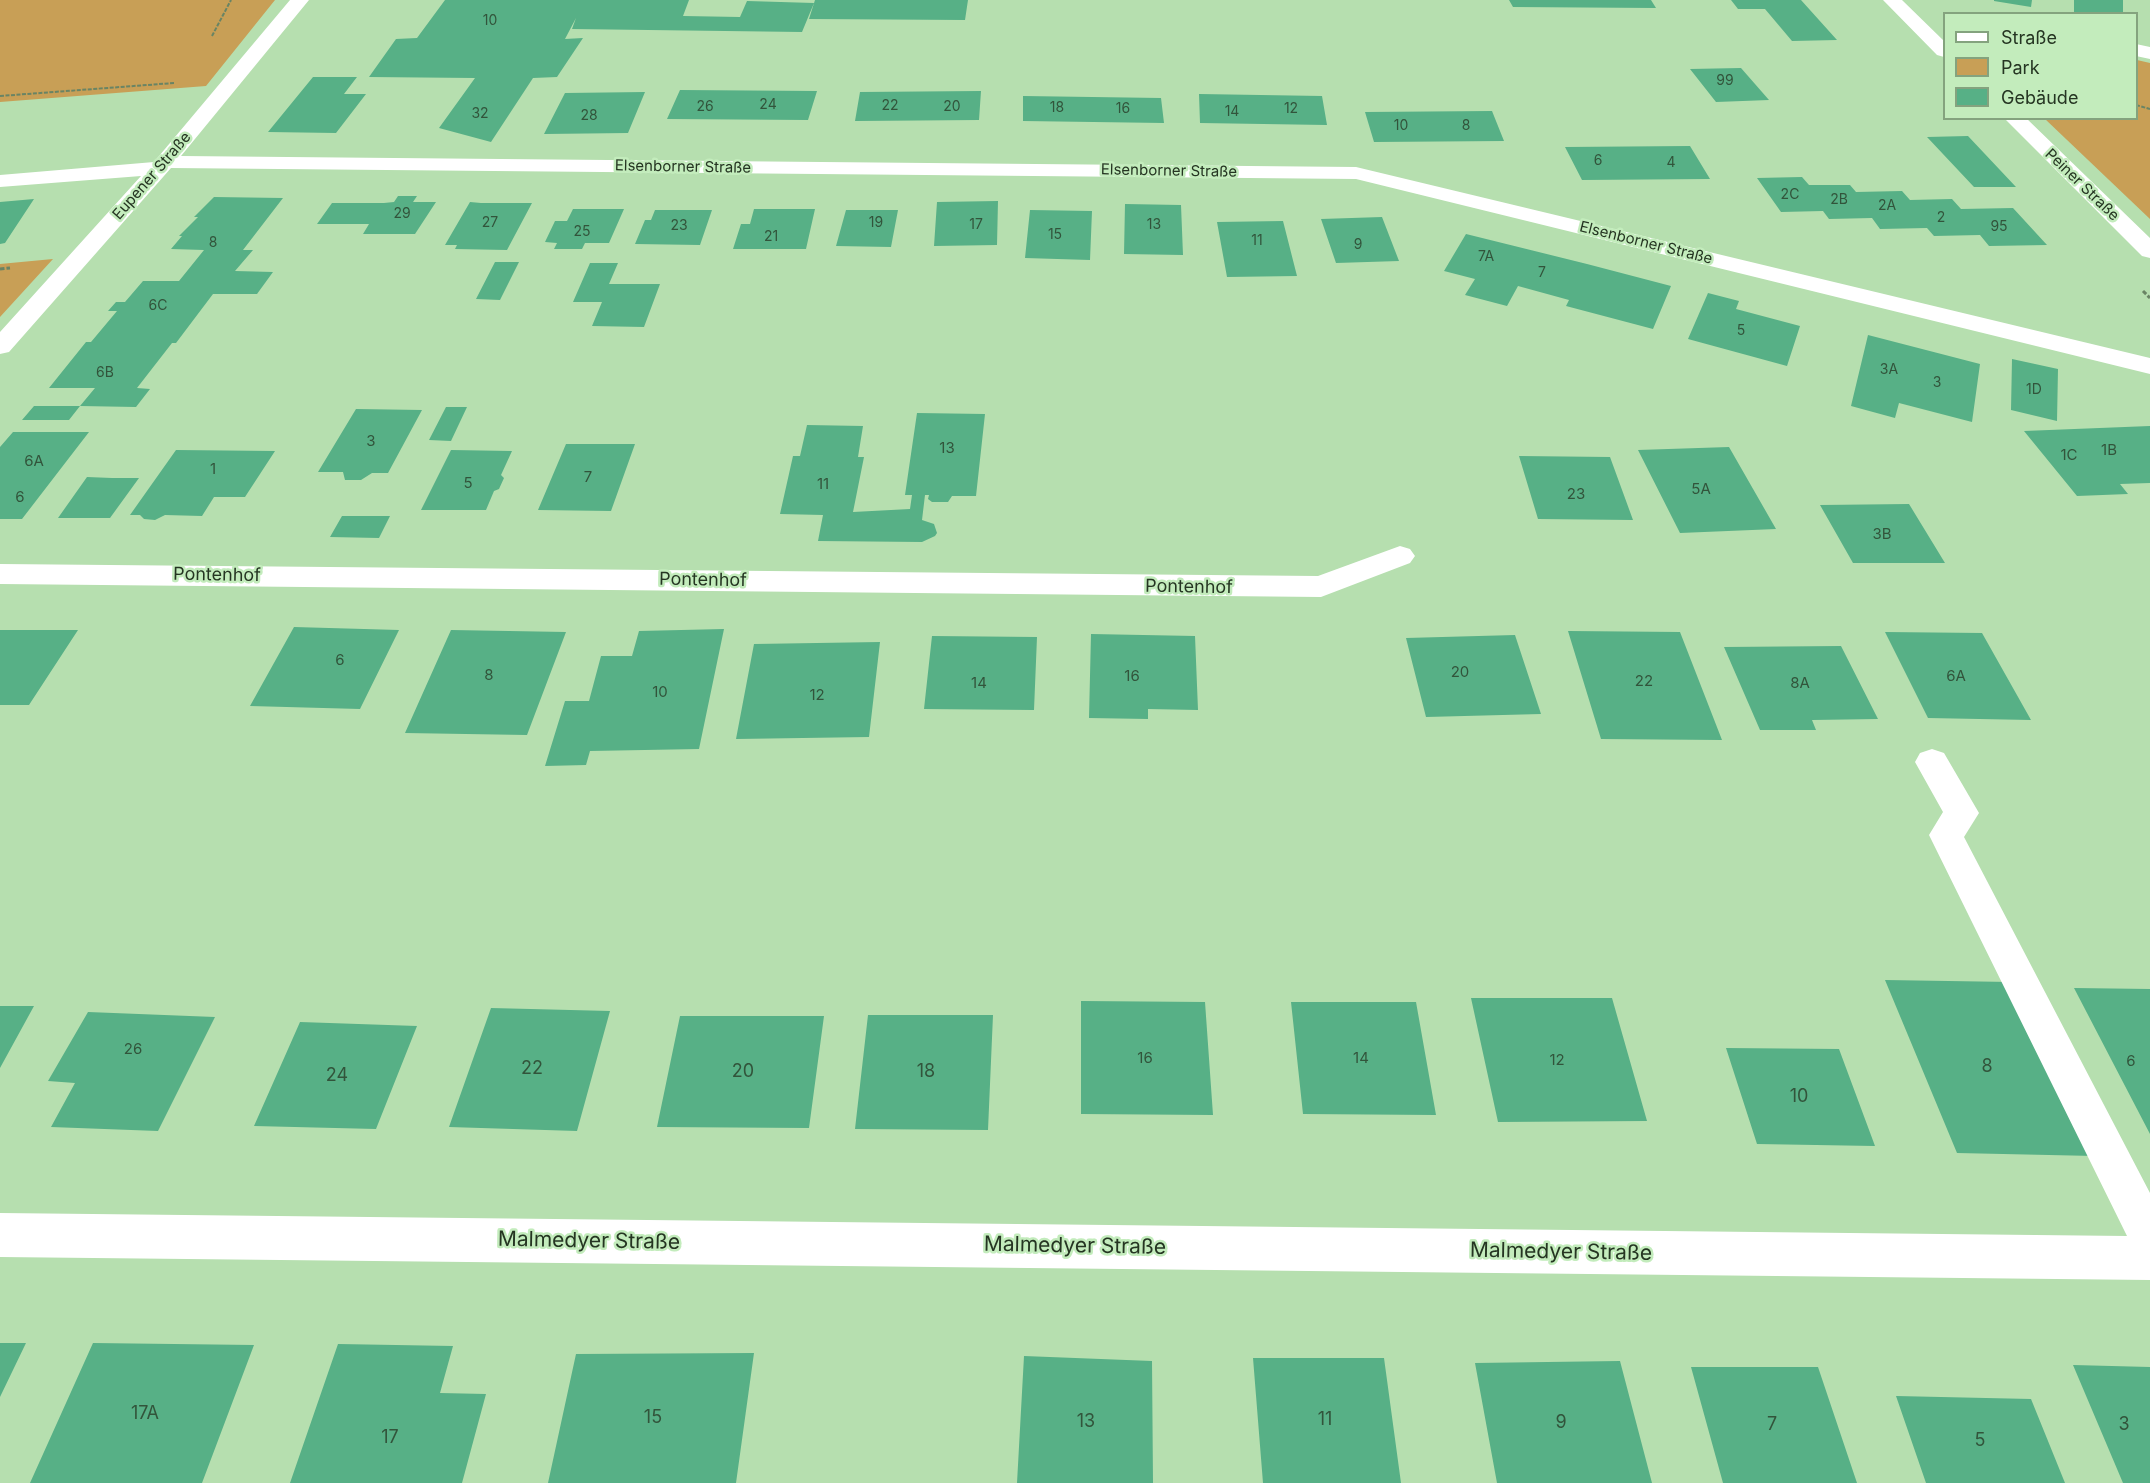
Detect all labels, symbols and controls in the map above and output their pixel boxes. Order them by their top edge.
legend [1943,12,2138,120]
house number: 10 [483,13,497,29]
text: Straße [2001,27,2057,48]
text: Park [2001,57,2040,78]
house number: 99 [1716,73,1734,89]
text: Gebäude [2001,87,2078,108]
house number: 24 [759,97,777,113]
house number: 22 [881,98,899,114]
house number: 26 [696,99,714,115]
house number: 20 [943,99,961,115]
house number: 18 [1050,100,1064,116]
house number: 16 [1116,101,1130,117]
house number: 12 [1284,101,1298,117]
house number: 14 [1225,104,1239,120]
house number: 32 [471,106,489,122]
house number: 28 [580,108,598,124]
house number: 10 [1394,118,1408,134]
house number: 8 [1462,118,1470,134]
street label: Eupener Straße [109,129,195,223]
street label: Peiner Straße [2041,145,2123,225]
house number: 6 [1594,153,1602,169]
house number: 4 [1666,155,1676,171]
street label: Elsenborner Straße [615,157,751,177]
street label: Elsenborner Straße [1101,161,1237,181]
house number: 2C [1781,187,1799,203]
house number: 2B [1830,192,1848,208]
house number: 2A [1878,198,1896,214]
house number: 29 [393,206,411,222]
house number: 2 [1937,210,1945,226]
house number: 27 [482,215,498,231]
house number: 19 [869,215,883,231]
house number: 17 [969,217,983,233]
house number: 13 [1147,217,1161,233]
house number: 23 [670,218,688,234]
street label: Elsenborner Straße [1578,218,1714,268]
house number: 95 [1990,219,2008,235]
house number: 25 [573,224,591,240]
house number: 15 [1048,227,1062,243]
house number: 21 [764,229,778,245]
house number: 11 [1251,233,1263,249]
house number: 8 [209,235,217,251]
house number: 9 [1354,237,1362,253]
house number: 7A [1478,249,1494,265]
house number: 7 [1538,265,1546,281]
house number: 6C [149,298,167,314]
house number: 5 [1737,323,1745,339]
house number: 3A [1880,362,1898,378]
house number: 6B [96,365,114,381]
house number: 3 [1933,375,1941,391]
house number: 1D [2026,382,2042,398]
house number: 3 [366,432,376,450]
house number: 13 [939,439,955,457]
house number: 1B [2101,441,2117,459]
house number: 1C [2060,446,2078,464]
house number: 6A [24,452,44,470]
house number: 1 [210,460,216,478]
house number: 7 [584,468,592,486]
house number: 5 [463,474,473,492]
house number: 11 [817,475,829,493]
house number: 5A [1691,480,1711,498]
house number: 23 [1567,485,1585,503]
house number: 6 [15,488,25,506]
house number: 3B [1872,525,1892,543]
street label: Pontenhof [173,563,261,587]
street label: Pontenhof [659,568,747,592]
street label: Pontenhof [1145,575,1233,599]
house number: 6 [335,651,345,669]
house number: 20 [1451,663,1469,681]
house number: 8 [484,666,494,684]
house number: 16 [1124,667,1140,685]
house number: 6A [1946,667,1966,685]
house number: 22 [1635,672,1653,690]
house number: 14 [971,674,987,692]
house number: 8A [1790,674,1810,692]
house number: 10 [652,683,668,701]
house number: 12 [809,686,825,704]
house number: 26 [124,1040,142,1058]
house number: 16 [1137,1049,1153,1067]
house number: 14 [1353,1049,1369,1067]
house number: 12 [1549,1051,1565,1069]
house number: 6 [2126,1052,2136,1070]
house number: 8 [1981,1056,1993,1078]
house number: 22 [521,1058,543,1080]
house number: 20 [732,1061,754,1083]
house number: 18 [917,1061,935,1083]
house number: 24 [326,1065,348,1087]
house number: 10 [1790,1086,1808,1108]
street label: Malmedyer Straße [498,1227,680,1255]
street label: Malmedyer Straße [984,1232,1166,1260]
street label: Malmedyer Straße [1470,1238,1652,1266]
house number: 17A [131,1403,159,1425]
house number: 15 [644,1407,662,1429]
house number: 11 [1318,1409,1332,1431]
house number: 13 [1077,1411,1095,1433]
house number: 9 [1555,1412,1567,1434]
house number: 7 [1767,1414,1777,1436]
house number: 3 [2118,1414,2130,1436]
house number: 17 [381,1427,399,1449]
house number: 5 [1975,1430,1985,1452]

